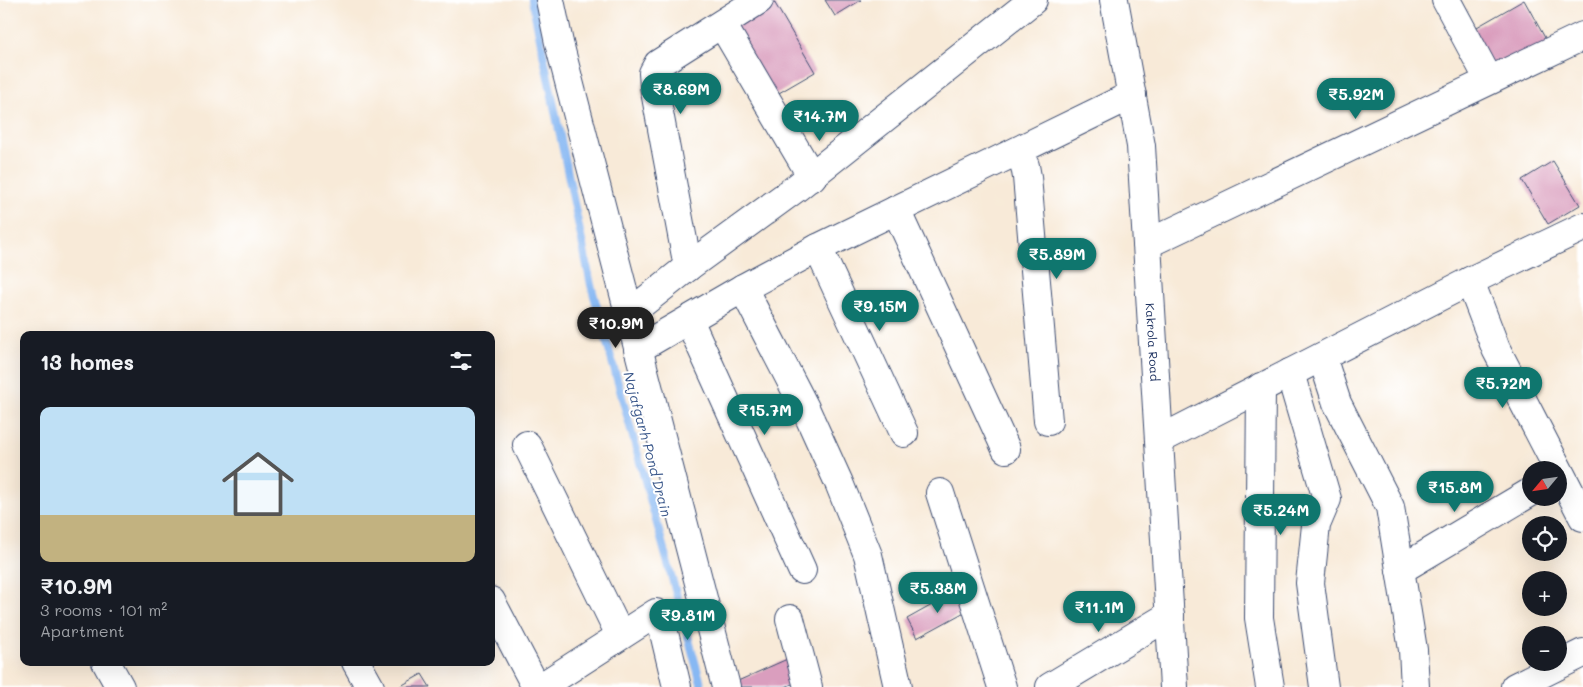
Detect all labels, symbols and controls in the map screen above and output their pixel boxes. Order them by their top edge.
pin: ₹8.69M [640,72,722,115]
text: ₹8.69M [652,78,710,99]
pin: ₹5.92M [1315,78,1397,120]
text: ₹5.92M [1328,83,1384,104]
pin: ₹14.7M [779,100,861,142]
text: ₹14.7M [793,105,847,126]
pin: ₹5.89M [1016,238,1098,280]
text: ₹5.89M [1028,243,1086,264]
pin: ₹9.15M [839,290,921,332]
text: ₹9.15M [853,295,907,316]
street label: Kakrola Road [1143,302,1163,382]
pin: ₹10.9M [575,306,657,349]
text: ₹10.9M [588,312,644,333]
icon: filters [447,347,475,375]
text: 13 homes [40,348,134,375]
pin: ₹5.72M [1462,366,1544,409]
water label: Najafgarh Pond Drain [619,369,677,519]
text: ₹5.72M [1475,372,1531,393]
pin: ₹15.7M [724,394,806,436]
text: ₹15.7M [738,399,792,420]
icon: home [213,439,303,529]
north arrow [1522,461,1568,506]
map controls [1522,461,1567,671]
pin: ₹15.8M [1414,470,1496,513]
text: ₹15.8M [1428,476,1482,497]
pin: ₹5.24M [1240,494,1322,536]
text: ₹5.24M [1253,499,1309,520]
button: locate [1522,516,1567,561]
button: + [1522,571,1567,616]
text: ₹10.9M [40,572,113,599]
pin: ₹5.38M [897,572,979,614]
text: ₹5.38M [909,577,967,598]
pin: ₹11.1M [1058,590,1140,633]
text: ₹11.1M [1074,596,1124,617]
pin: ₹9.81M [647,598,729,641]
text: 3 rooms · 101 m² [40,599,167,620]
text: ₹9.81M [660,604,716,625]
text: Apartment [40,620,125,641]
button: − [1522,626,1567,671]

